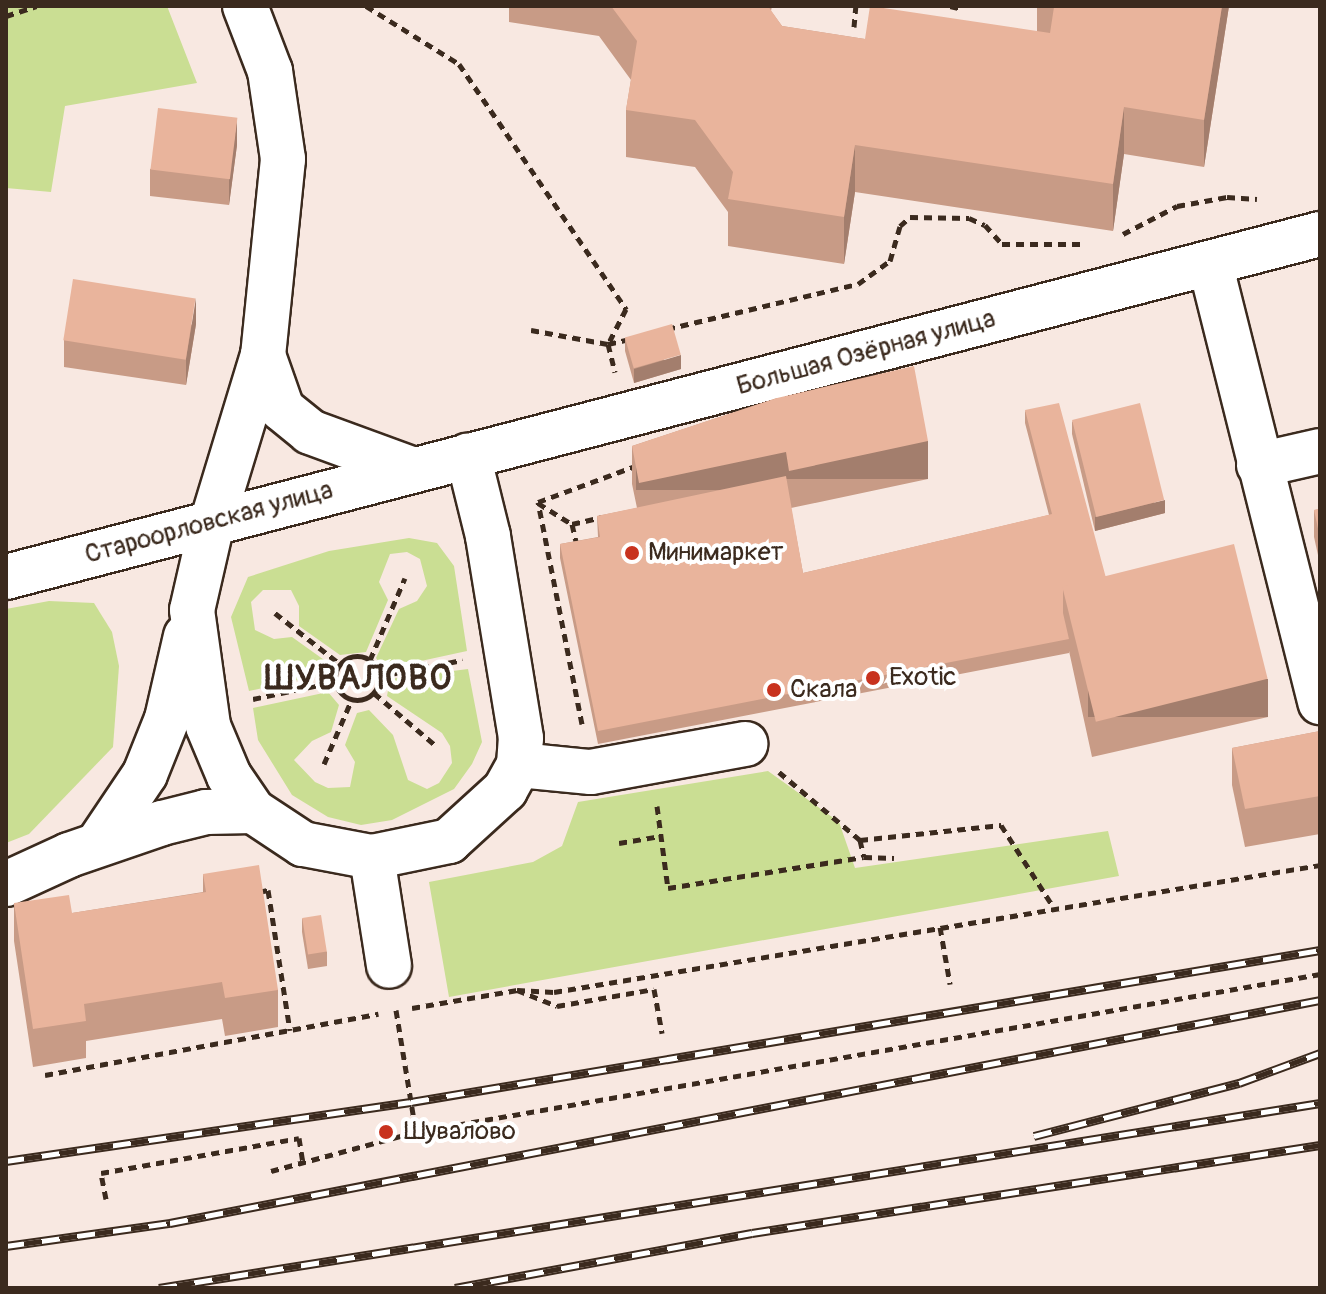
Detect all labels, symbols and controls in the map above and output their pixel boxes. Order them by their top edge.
street label: Большая Озёрная улица [733,303,999,403]
street label: Староорловская улица [82,475,336,571]
place label: Минимаркет [648,537,784,569]
marker: Минимаркет [623,544,641,562]
district label: ШУВАЛОВО [265,659,453,699]
place label: Exotic [889,662,956,694]
marker: Exotic [864,669,882,687]
place label: Скала [790,674,857,706]
marker: Скала [765,681,783,699]
place label: Шувалово [404,1116,516,1148]
marker: Шувалово [375,1121,397,1143]

